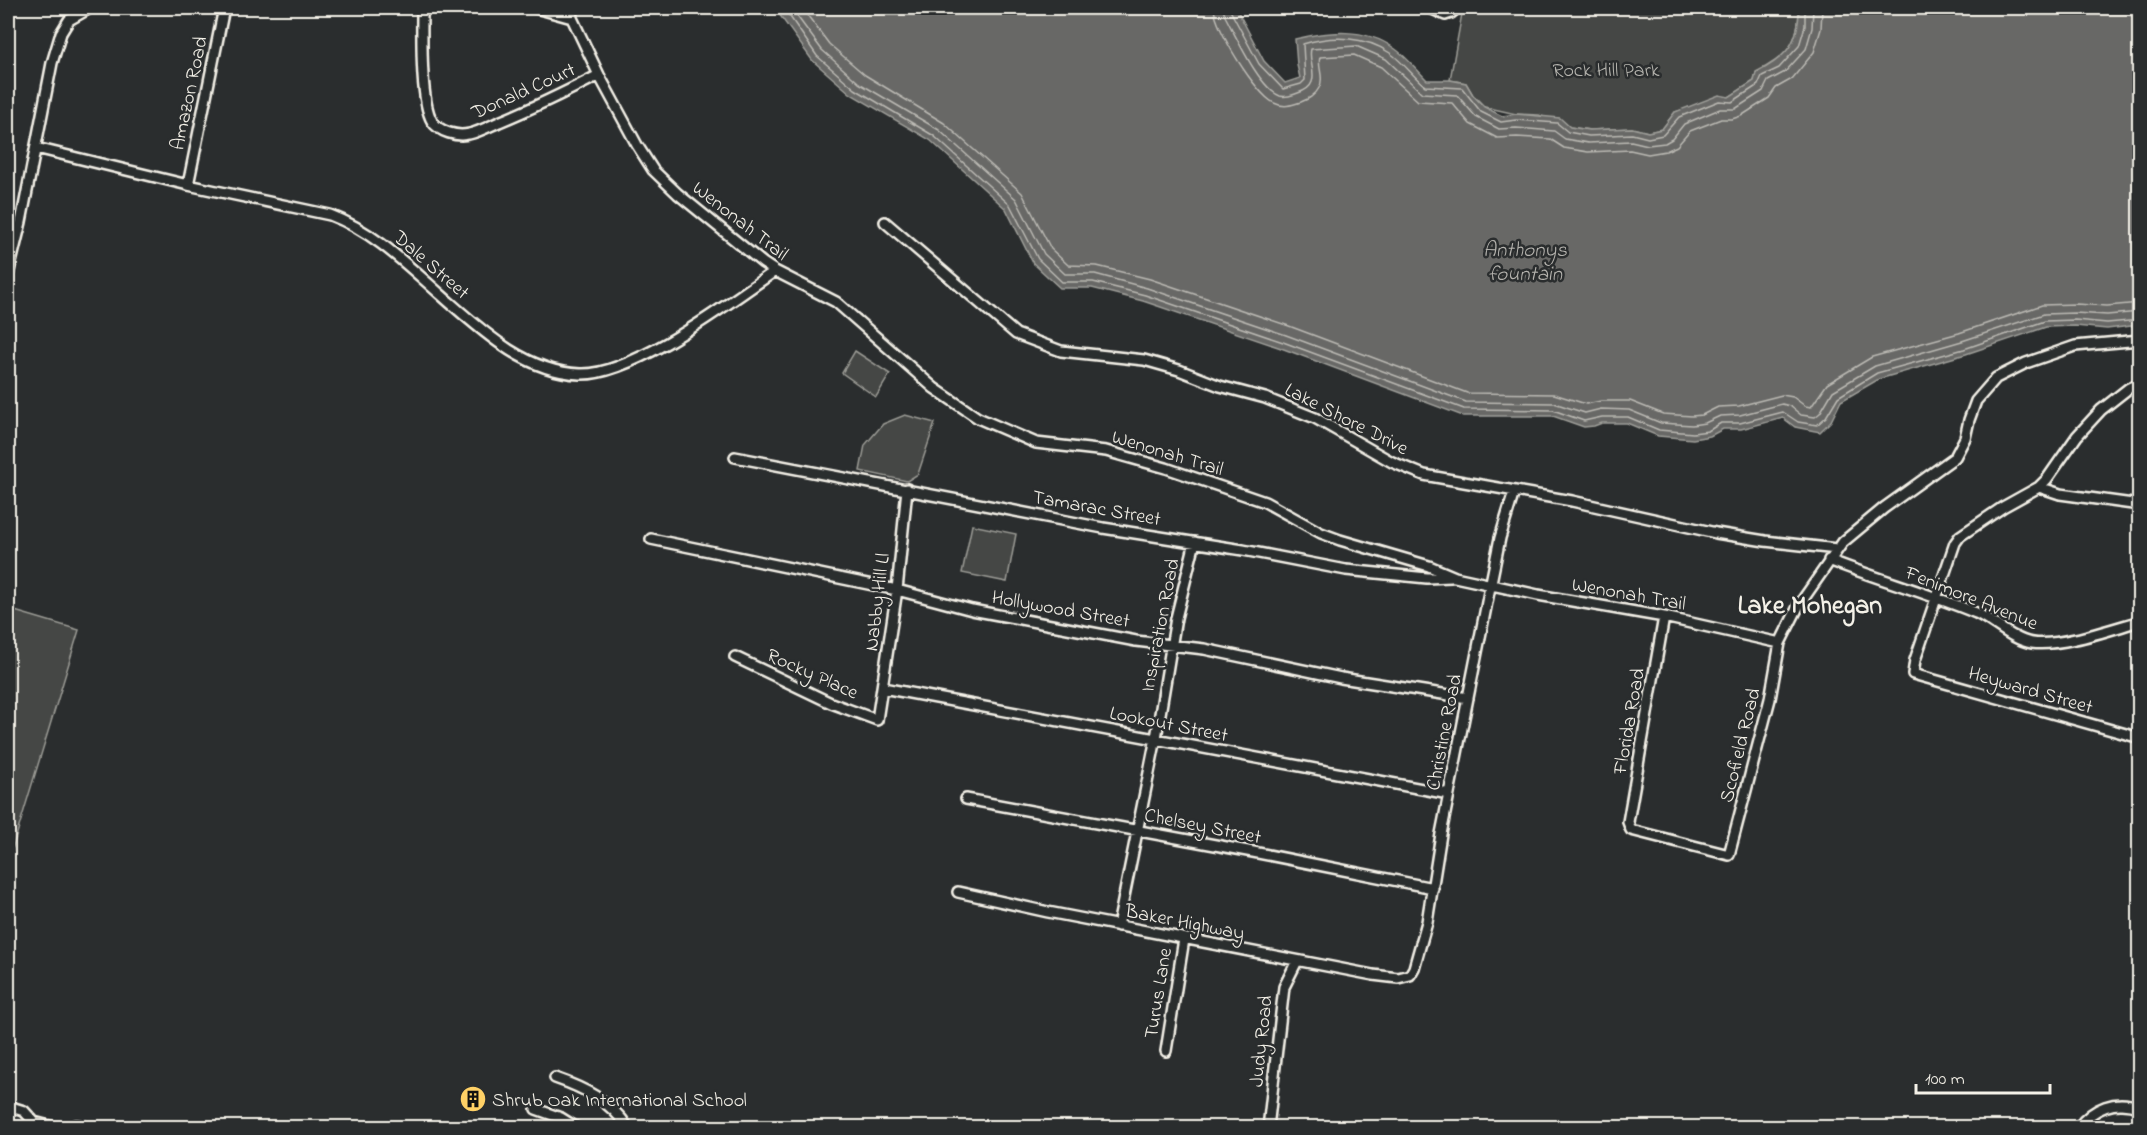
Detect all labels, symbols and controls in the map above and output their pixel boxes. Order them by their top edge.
street label: Amazon Road [164,34,217,153]
street label: Donald Court [466,56,581,129]
park label: Rock Hill Park [1552,57,1660,86]
street label: Wenonah Trail [685,175,794,269]
street label: Dale Street [385,224,475,308]
water label: Anthonys fountain [1483,236,1567,290]
street label: Lake Shore Drive [1279,377,1413,464]
street label: Wenonah Trail [1108,424,1227,485]
street label: Tamarac Street [1030,484,1163,535]
street label: Nabby Hill Ll [858,552,899,653]
street label: Inspiration Road [1134,556,1189,695]
street label: Fenimore Avenue [1899,559,2042,639]
street label: Wenonah Trail [1569,571,1688,620]
street label: Hollywood Street [989,584,1132,637]
district label: Lake Mohegan [1738,588,1882,627]
street label: Rocky Place [762,642,862,708]
street label: Heyward Street [1965,660,2096,723]
street label: Florida Road [1607,666,1654,778]
street label: Christine Road [1420,672,1471,793]
street label: Scofield Road [1713,685,1770,806]
street label: Lookout Street [1107,700,1231,751]
street label: Chelsey Street [1142,802,1264,853]
street label: Baker Highway [1121,897,1247,950]
street label: Turus Lane [1138,946,1181,1041]
street label: Judy Road [1243,994,1282,1089]
scale bar [1916,1057,2050,1095]
text: 100 m [1925,1067,1965,1093]
building icon: Shrub Oak International School [458,1084,488,1114]
place label: Shrub Oak International School [492,1087,747,1116]

